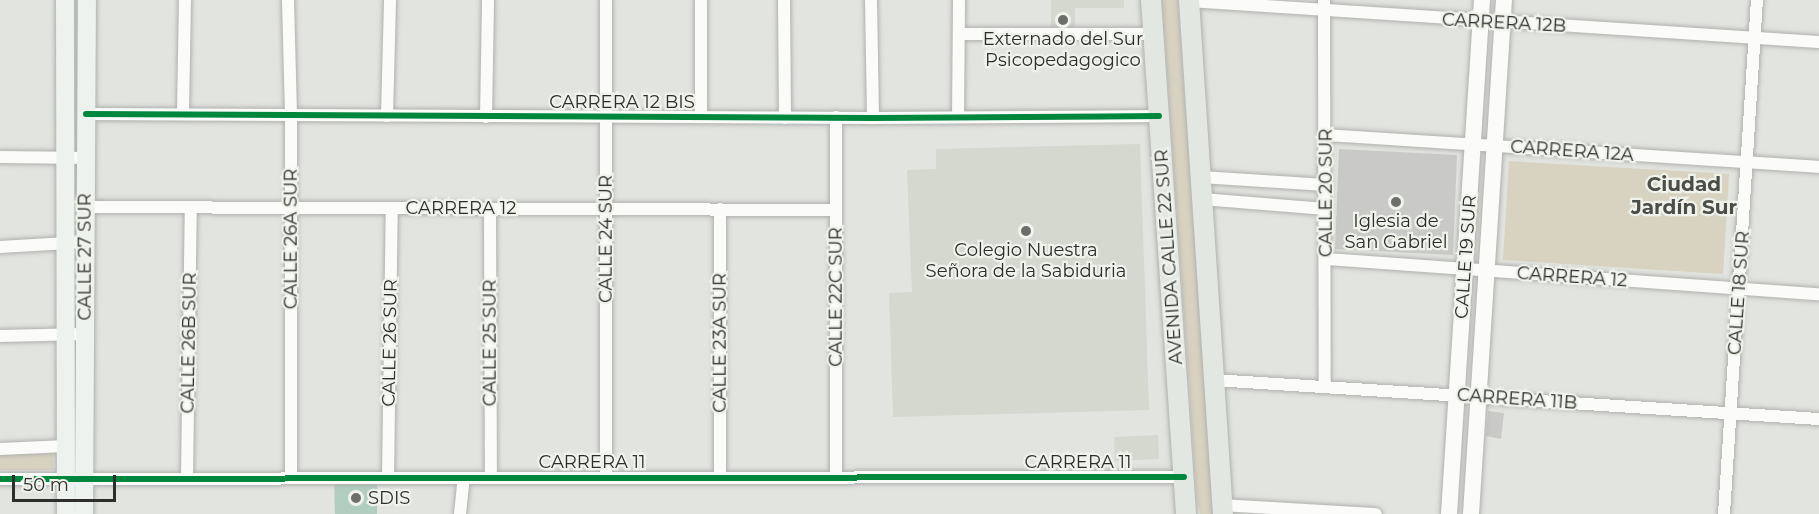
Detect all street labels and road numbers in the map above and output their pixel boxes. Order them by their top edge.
street label: CARRERA 12B [1441,9,1567,37]
street label: CARRERA 12 BIS [549,91,695,113]
street label: CALLE 20 SUR [1315,129,1337,257]
street label: CARRERA 12A [1510,136,1634,166]
street label: AVENIDA CALLE 22 SUR [1151,149,1187,365]
street label: CALLE 26A SUR [280,169,302,309]
street label: CALLE 24 SUR [595,175,617,303]
street label: CALLE 27 SUR [74,193,96,321]
street label: CALLE 19 SUR [1451,194,1481,320]
street label: CARRERA 12 [406,197,516,219]
street label: CALLE 22C SUR [825,227,847,367]
street label: CALLE 18 SUR [1724,230,1754,356]
street label: CARRERA 12 [1516,262,1628,292]
street label: CALLE 26B SUR [177,272,201,414]
street label: CALLE 23A SUR [709,273,731,413]
street label: CALLE 26 SUR [378,279,402,407]
street label: CALLE 25 SUR [479,280,501,406]
street label: CARRERA 11B [1456,384,1578,414]
street label: CARRERA 11 [538,451,646,473]
street label: CARRERA 11 [1024,451,1132,473]

